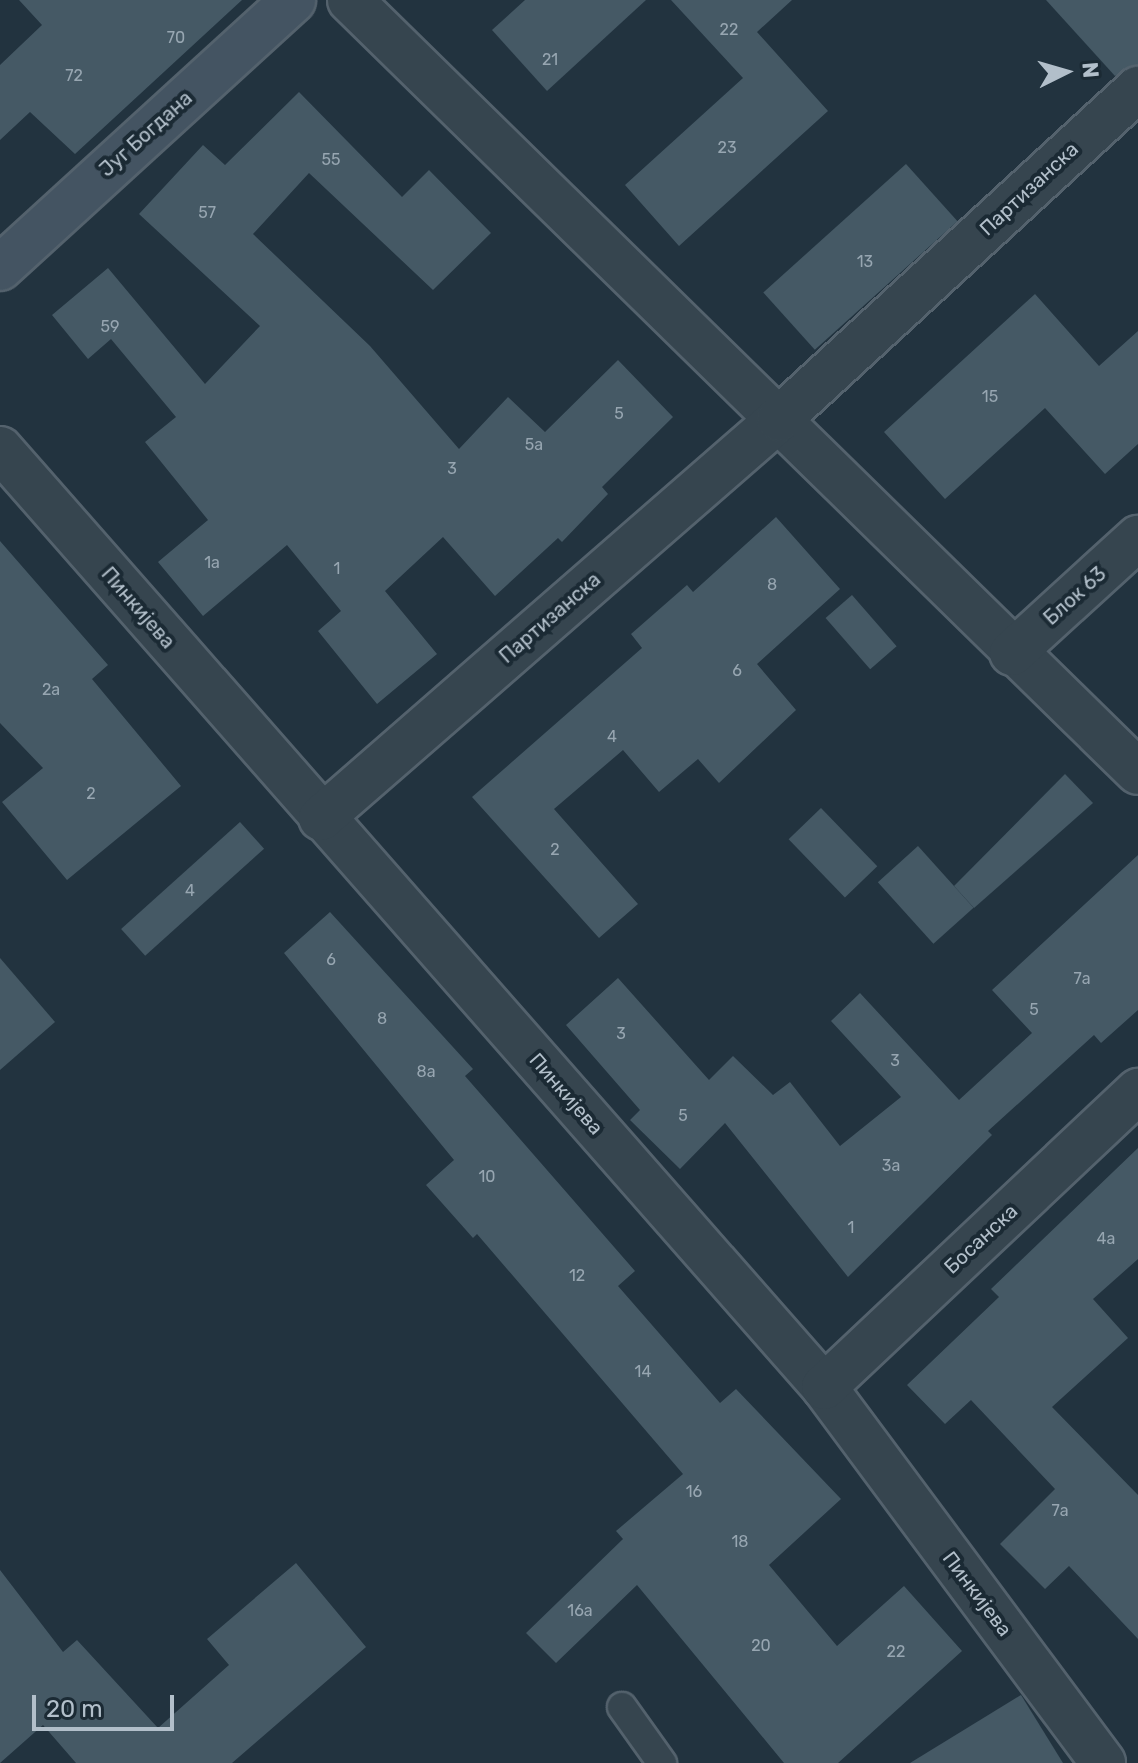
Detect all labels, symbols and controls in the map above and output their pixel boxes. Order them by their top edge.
house number: 22 [720,20,738,40]
house number: 70 [167,28,185,48]
north arrow [1026,32,1106,112]
house number: 21 [542,50,558,70]
text: N [1076,61,1105,79]
house number: 72 [65,66,83,86]
street label: Југ Богдана [95,86,197,182]
street label: Партизанска [975,137,1083,241]
house number: 23 [717,138,737,158]
house number: 55 [321,150,341,170]
house number: 57 [198,203,216,223]
house number: 13 [857,252,873,272]
house number: 59 [101,317,119,337]
house number: 15 [982,387,998,407]
house number: 5 [614,404,624,424]
house number: 5a [525,435,543,455]
house number: 3 [447,459,457,479]
house number: 1a [204,553,220,573]
house number: 1 [334,559,340,579]
street label: Пинкијева [96,562,180,654]
street label: Блок 63 [1039,562,1111,630]
street label: Партизанска [495,568,605,668]
house number: 8 [767,575,777,595]
house number: 6 [732,661,742,681]
house number: 2a [42,680,60,700]
house number: 4 [607,727,617,747]
house number: 2 [86,784,96,804]
house number: 2 [550,840,560,860]
house number: 4 [185,881,195,901]
house number: 6 [326,950,336,970]
house number: 7a [1073,969,1091,989]
house number: 5 [1029,1000,1039,1020]
house number: 8 [377,1009,387,1029]
house number: 3 [616,1024,626,1044]
street label: Пинкијева [524,1048,608,1140]
house number: 3 [890,1051,900,1071]
house number: 8a [416,1062,436,1082]
house number: 5 [678,1106,688,1126]
house number: 3a [882,1156,900,1176]
house number: 10 [478,1167,496,1187]
street label: Босанска [939,1199,1023,1279]
house number: 1 [848,1218,854,1238]
house number: 4a [1097,1229,1115,1249]
house number: 12 [569,1266,585,1286]
house number: 14 [635,1362,651,1382]
house number: 16 [686,1482,702,1502]
house number: 7a [1051,1501,1069,1521]
house number: 18 [731,1532,749,1552]
street label: Пинкијева [937,1547,1017,1641]
house number: 16a [567,1601,593,1621]
house number: 20 [751,1636,771,1656]
house number: 22 [887,1642,905,1662]
scale bar [36,1679,178,1729]
text: 20 m [46,1695,103,1723]

